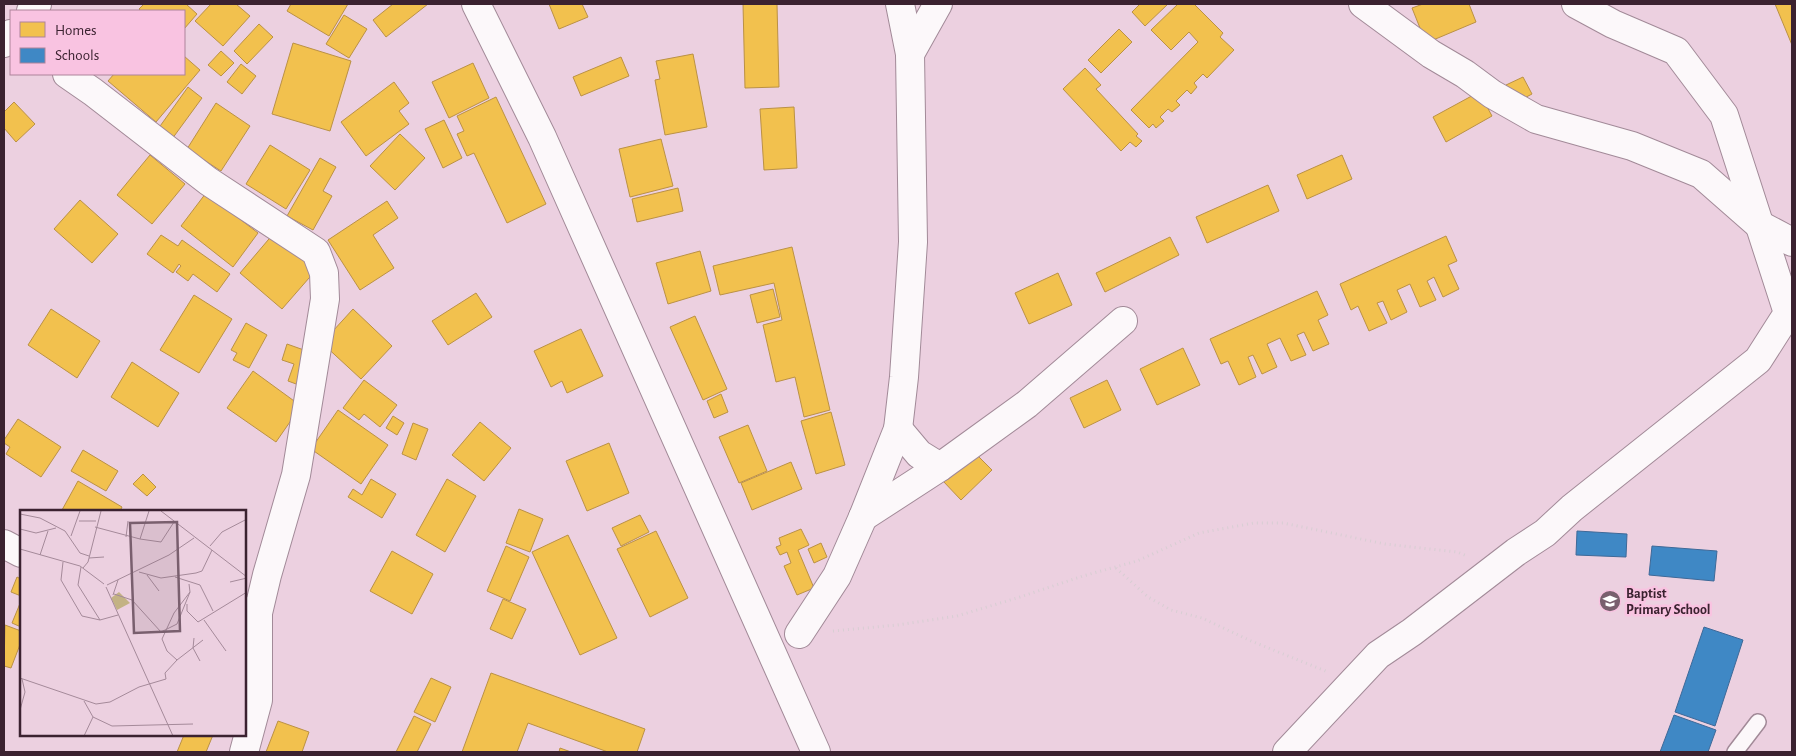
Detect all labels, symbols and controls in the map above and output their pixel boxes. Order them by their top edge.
legend [10,10,185,75]
text: Homes [55,23,97,38]
text: Schools [55,48,99,63]
inset map [20,510,246,736]
place label: Baptist Primary School [1626,587,1711,617]
school or university icon: Baptist Primary School [1598,589,1622,613]

